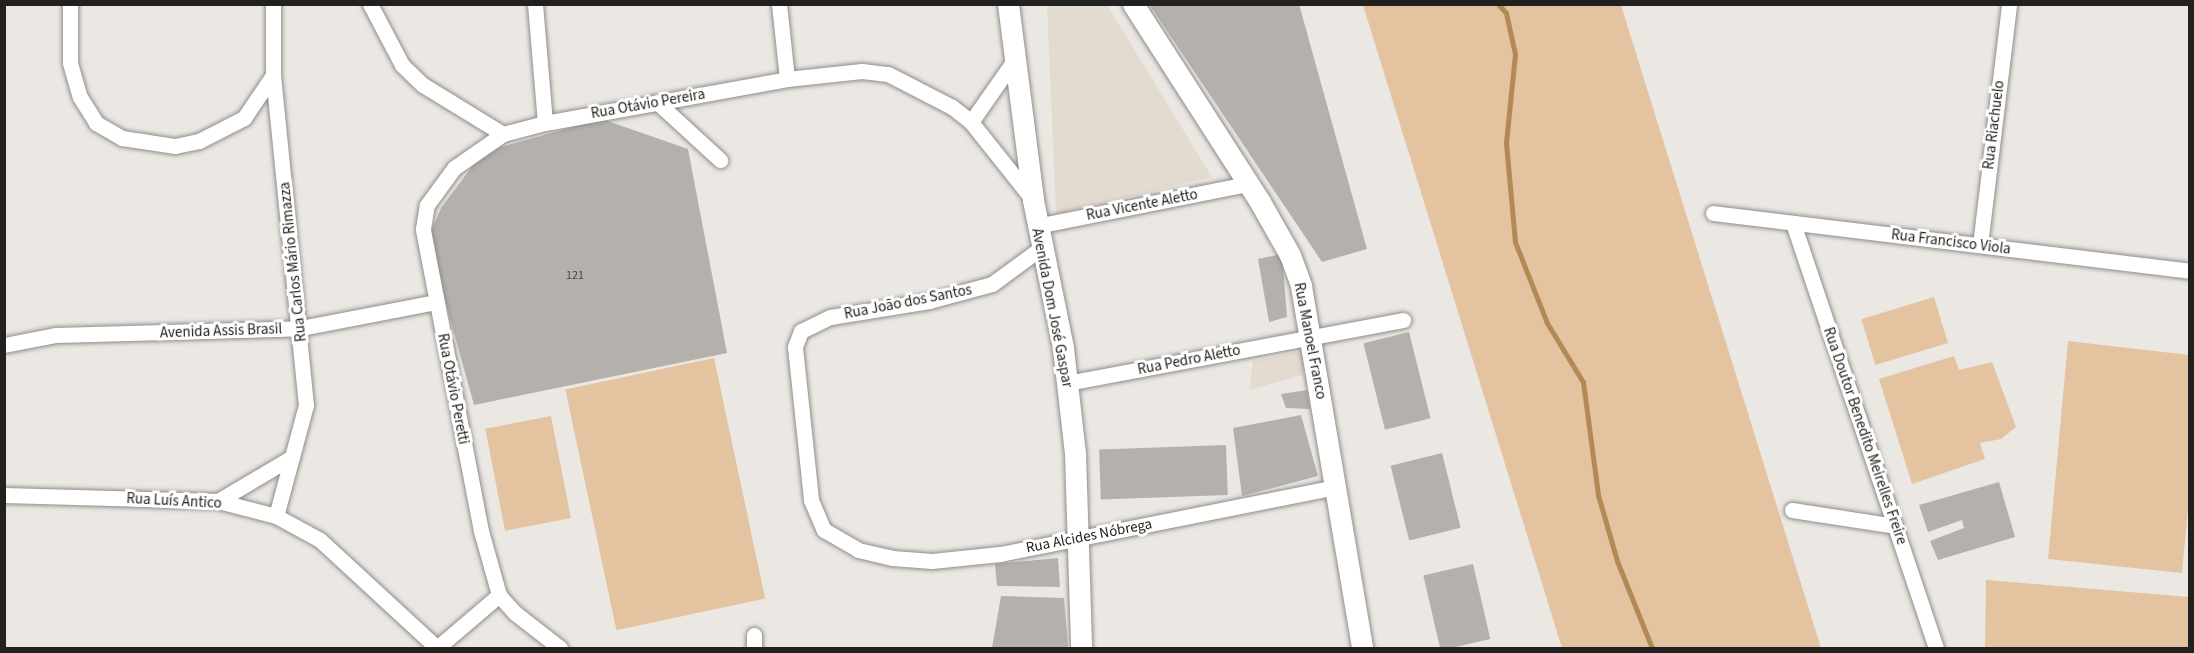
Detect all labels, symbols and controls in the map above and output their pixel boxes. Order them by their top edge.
street label: Rua Riachuelo [1980,79,2008,171]
street label: Rua Otávio Pereira [590,85,706,123]
street label: Rua Carlos Mário Rimazza [276,181,310,343]
street label: Rua Vicente Aletto [1085,185,1199,225]
street label: Rua Francisco Viola [1890,226,2012,258]
street label: Avenida Dom José Gaspar [1028,227,1076,389]
house number: 121 [566,269,584,283]
street label: Rua João dos Santos [843,281,973,323]
street label: Rua Manoel Franco [1290,281,1330,401]
street label: Avenida Assis Brasil [160,320,282,342]
street label: Rua Doutor Benedito Meirelles Freire [1819,325,1911,547]
street label: Rua Otávio Peretti [433,332,473,446]
street label: Rua Pedro Aletto [1136,341,1242,379]
street label: Rua Luís Antico [126,490,222,512]
street label: Rua Alcides Nóbrega [1024,515,1154,557]

